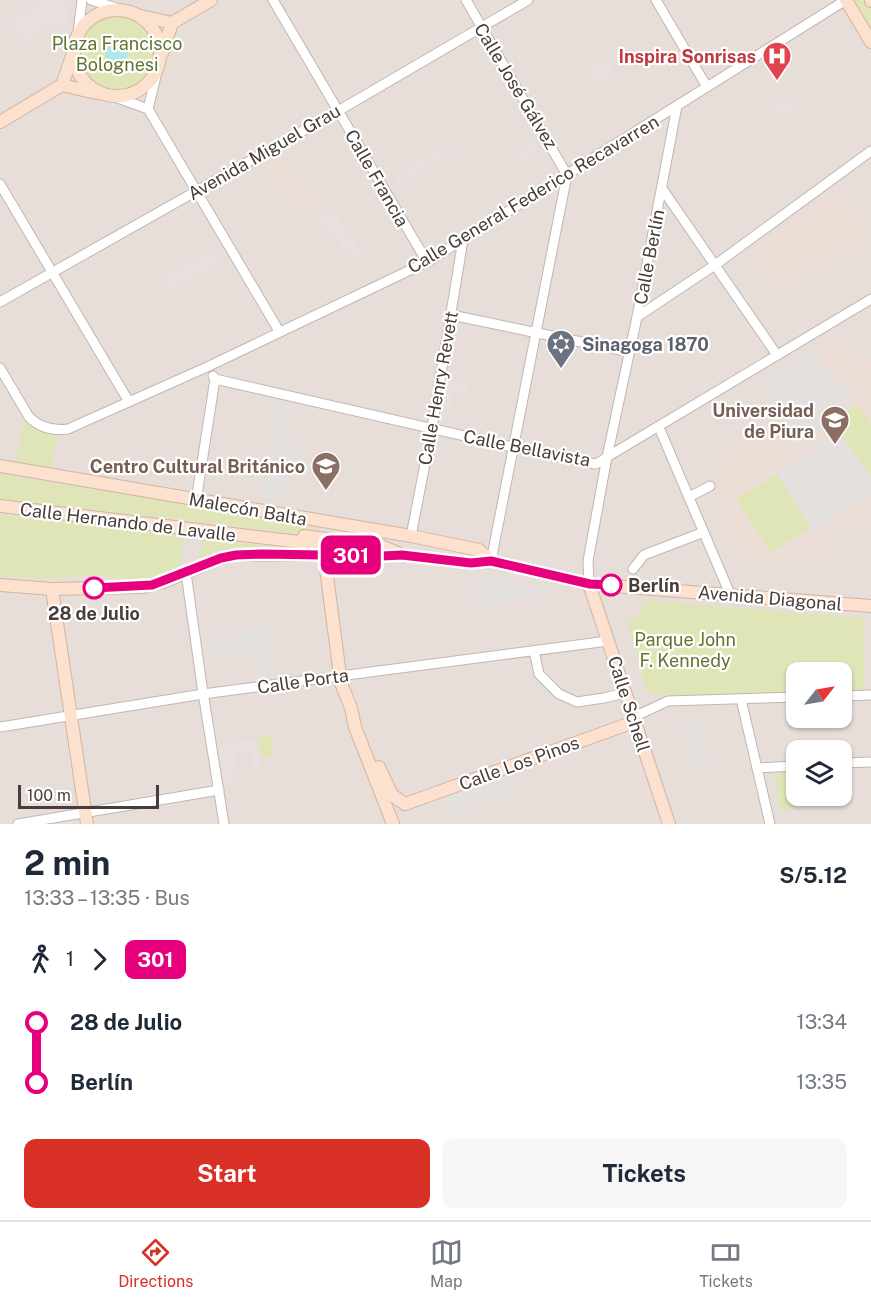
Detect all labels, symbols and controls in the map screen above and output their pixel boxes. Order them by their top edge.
street label: Calle José Gálvez [470,19,562,153]
park label: Plaza Francisco Bolognesi [52,33,182,75]
hospital icon: Inspira Sonrisas [761,40,793,82]
place label: Inspira Sonrisas [618,46,756,67]
street label: Avenida Miguel Grau [184,100,344,204]
street label: Calle General Federico Recavarren [404,111,662,277]
street label: Calle Francia [341,126,413,230]
street label: Calle Berlín [629,208,669,306]
street label: Calle Henry Revett [414,309,462,467]
synagogue icon: Sinagoga 1870 [545,328,577,370]
place label: Sinagoga 1870 [582,334,709,355]
place label: Universidad de Piura [712,400,814,442]
school or university icon: Universidad de Piura [819,404,851,446]
street label: Calle Bellavista [462,425,592,471]
school or university icon: Centro Cultural Británico [310,450,342,492]
place label: Centro Cultural Británico [90,456,305,477]
street label: Malecón Balta [187,488,309,530]
street label: Calle Hernando de Lavalle [19,498,237,546]
line badge: 301 [316,536,386,574]
text: 301 [333,543,369,568]
marker: Berlín [600,574,622,596]
place label: Berlín [628,575,680,596]
marker: 28 de Julio [83,577,105,599]
street label: Avenida Diagonal [697,581,843,615]
place label: 28 de Julio [48,603,140,624]
park label: Parque John F. Kennedy [634,629,736,671]
street label: Calle Schell [604,653,654,755]
north arrow [786,662,852,728]
map controls [786,662,852,806]
street label: Calle Porta [256,664,350,698]
street label: Calle Los Pinos [456,732,582,794]
button: layers [786,740,852,806]
scale bar [18,782,159,810]
text: 100 m [27,786,71,805]
text: 2 min [24,844,110,882]
text: S/5.12 [779,862,847,888]
text: 13:33 – 13:35 · Bus [24,886,190,910]
icon: walk [24,943,57,976]
icon: forward [83,943,116,976]
text: 1 [66,947,74,971]
text: 301 [137,947,174,972]
text: 28 de Julio [70,1009,182,1035]
text: 13:34 [797,1010,847,1034]
text: Berlín [70,1069,133,1095]
text: 13:35 [796,1070,847,1094]
button: Start [24,1139,430,1208]
button: Tickets [442,1139,847,1208]
tab: Directions [118,1236,193,1291]
tab: Map [430,1236,463,1291]
tab: Tickets [699,1236,753,1291]

